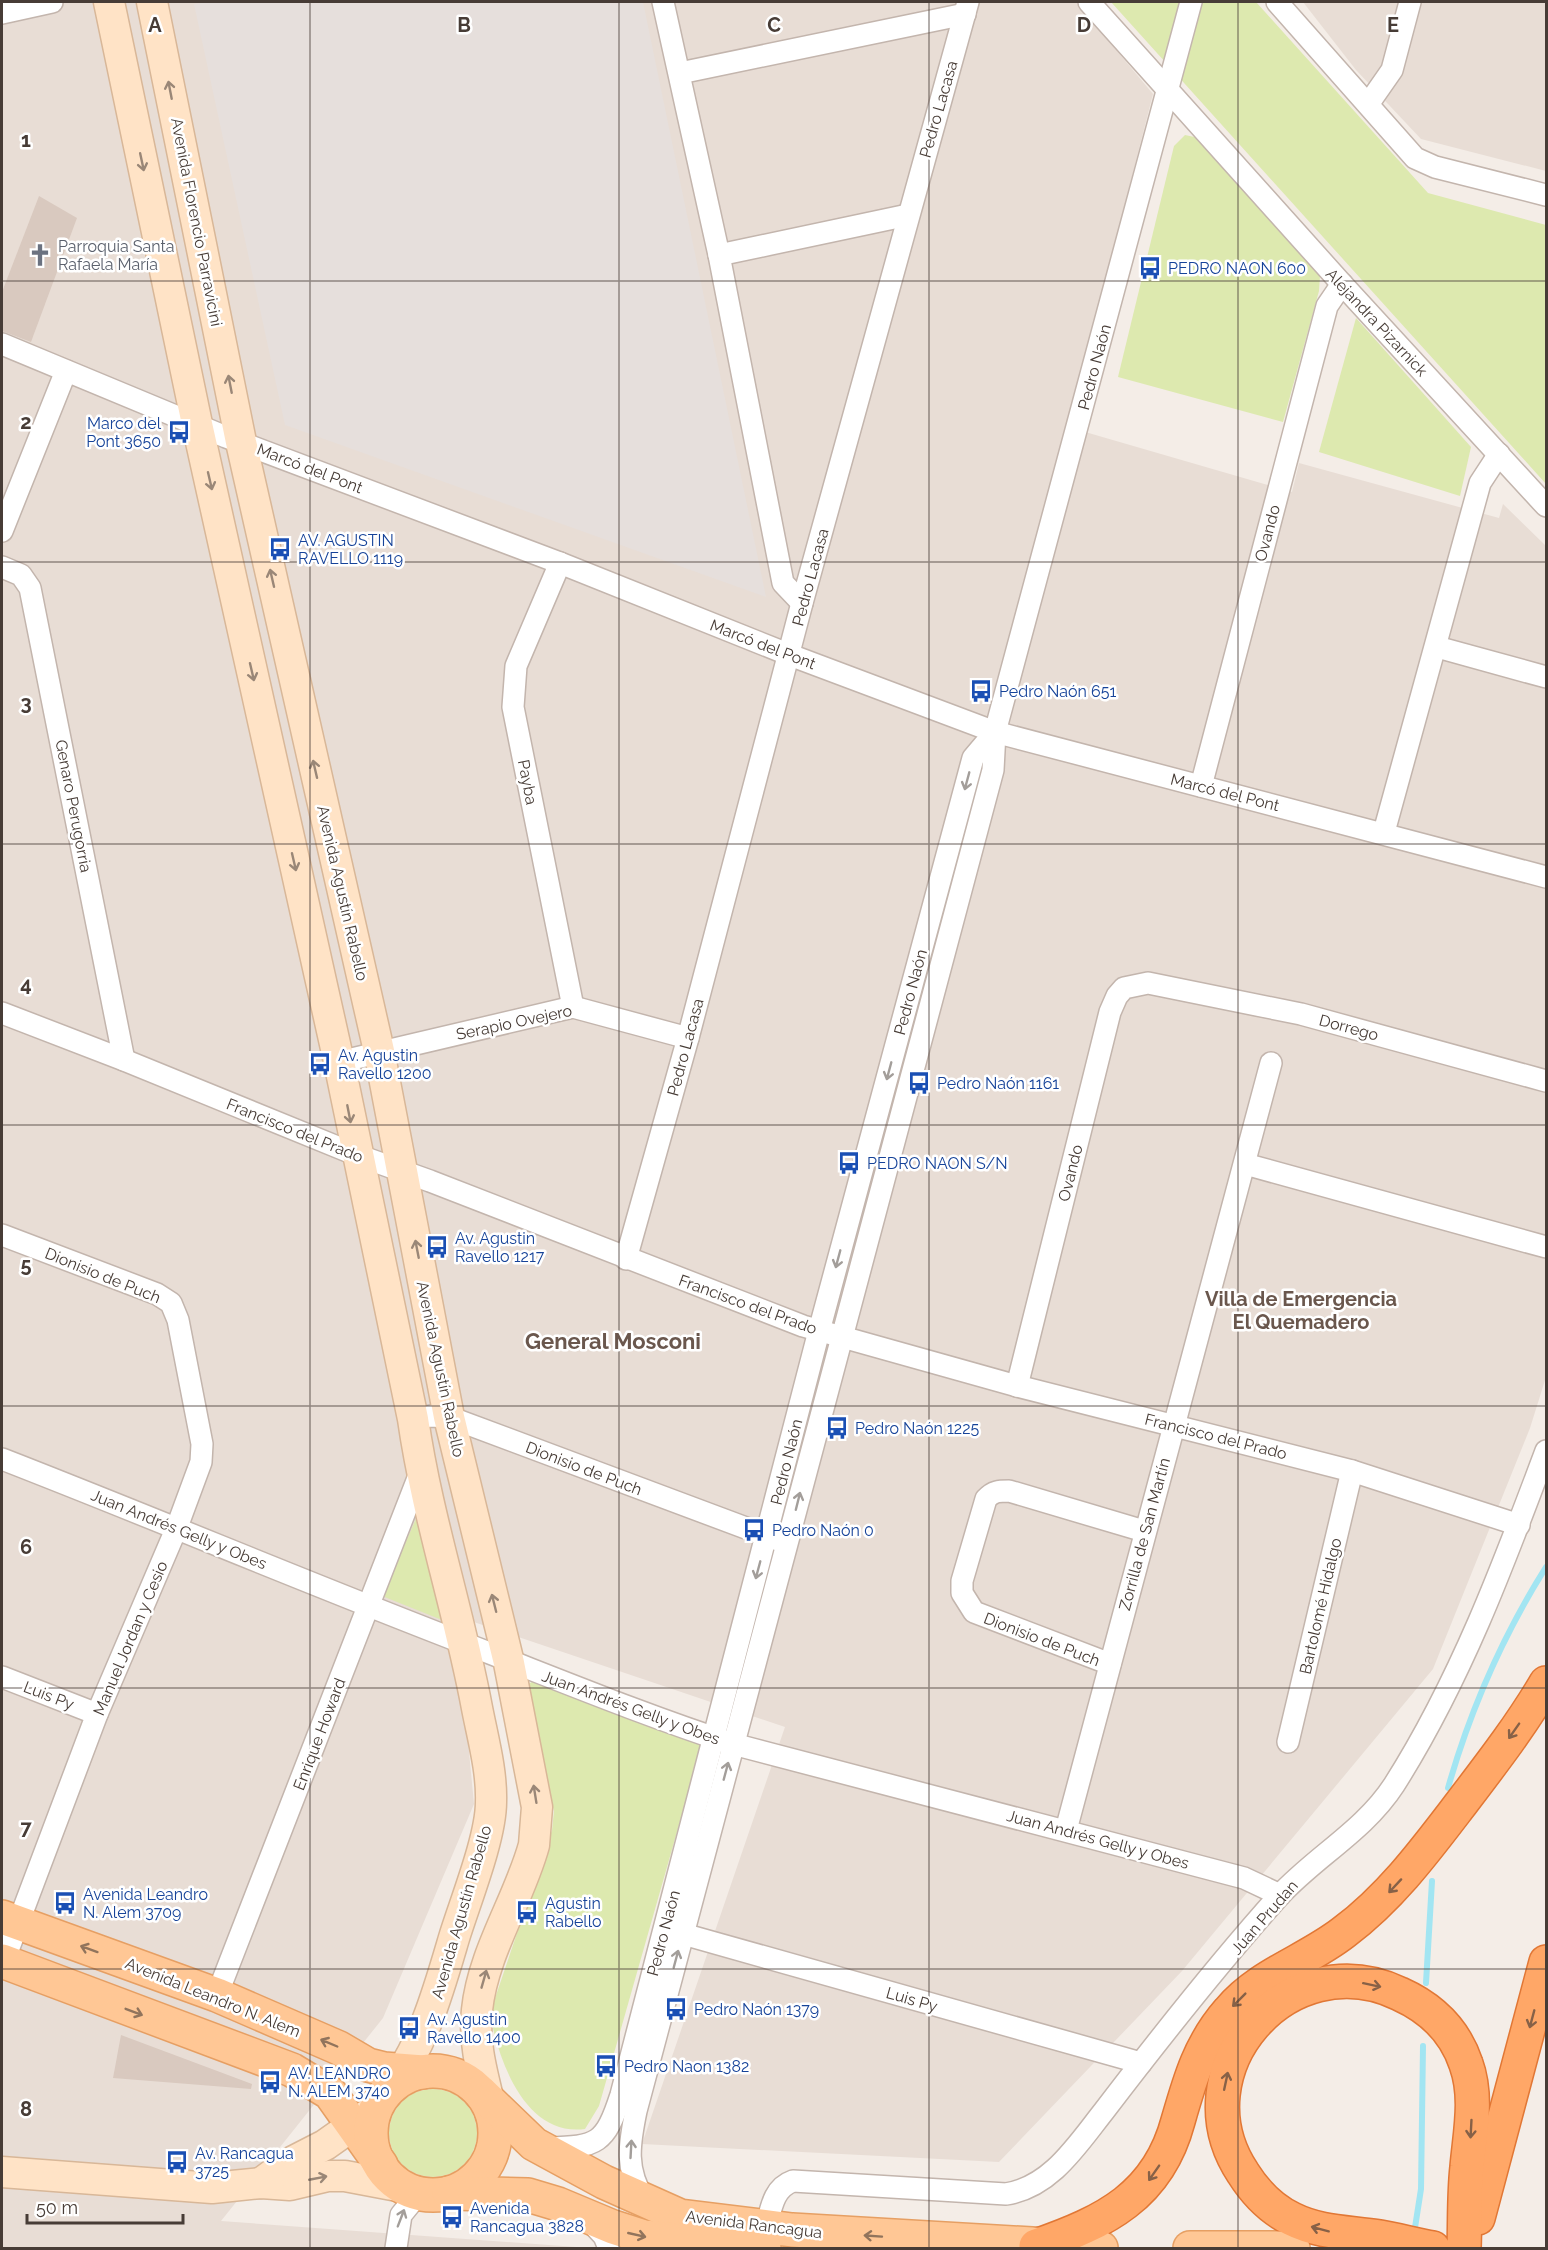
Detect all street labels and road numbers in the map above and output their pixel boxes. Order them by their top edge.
street label: Pedro Lacasa [916,58,961,160]
street label: Avenida Florencio Parravicini [167,116,226,328]
street label: Alejandra Pizarnick [1322,265,1432,380]
street label: Pedro Naón [1074,322,1115,412]
street label: Marcó del Pont [254,440,366,498]
street label: Ovando [1251,503,1284,564]
street label: Pedro Lacasa [788,526,833,628]
street label: Marcó del Pont [707,616,819,674]
street label: Genaro Perugorria [51,738,96,874]
street label: Payba [514,758,541,806]
street label: Marcó del Pont [1168,770,1282,815]
street label: Avenida Agustín Rabello [313,804,372,983]
street label: Pedro Naón [890,947,931,1037]
street label: Pedro Lacasa [663,996,708,1098]
street label: Serapio Ovejero [454,1001,574,1044]
street label: Dorrego [1317,1010,1381,1045]
street label: Francisco del Prado [224,1094,366,1167]
street label: Ovando [1054,1143,1087,1203]
street label: Dionisio de Puch [42,1244,163,1307]
street label: Francisco del Prado [676,1271,820,1338]
street label: Avenida Agustín Rabello [413,1279,468,1459]
street label: Francisco del Prado [1143,1410,1289,1463]
street label: Pedro Naón [767,1417,806,1507]
street label: Dionisio de Puch [523,1438,645,1499]
street label: Zorrilla de San Martín [1115,1456,1174,1613]
street label: Juan Andrés Gelly y Obes [88,1485,270,1574]
street label: Bartolomé Hidalgo [1296,1536,1345,1676]
street label: Manuel Jordan y Cesio [89,1558,172,1718]
street label: Dionisio de Puch [981,1609,1103,1670]
street label: Juan Andrés Gelly y Obes [539,1666,723,1749]
street label: Enrique Howard [289,1675,350,1793]
street label: Luis Py [21,1677,77,1714]
street label: Juan Andrés Gelly y Obes [1005,1806,1191,1873]
street label: Avenida Agustín Rabello [428,1823,495,2001]
street label: Juan Prudan [1227,1876,1302,1958]
street label: Pedro Naón [643,1888,684,1978]
street label: Avenida Leandro N. Alem [122,1954,303,2041]
street label: Luis Py [884,1983,940,2016]
street label: Avenida Rancagua [685,2207,823,2242]

